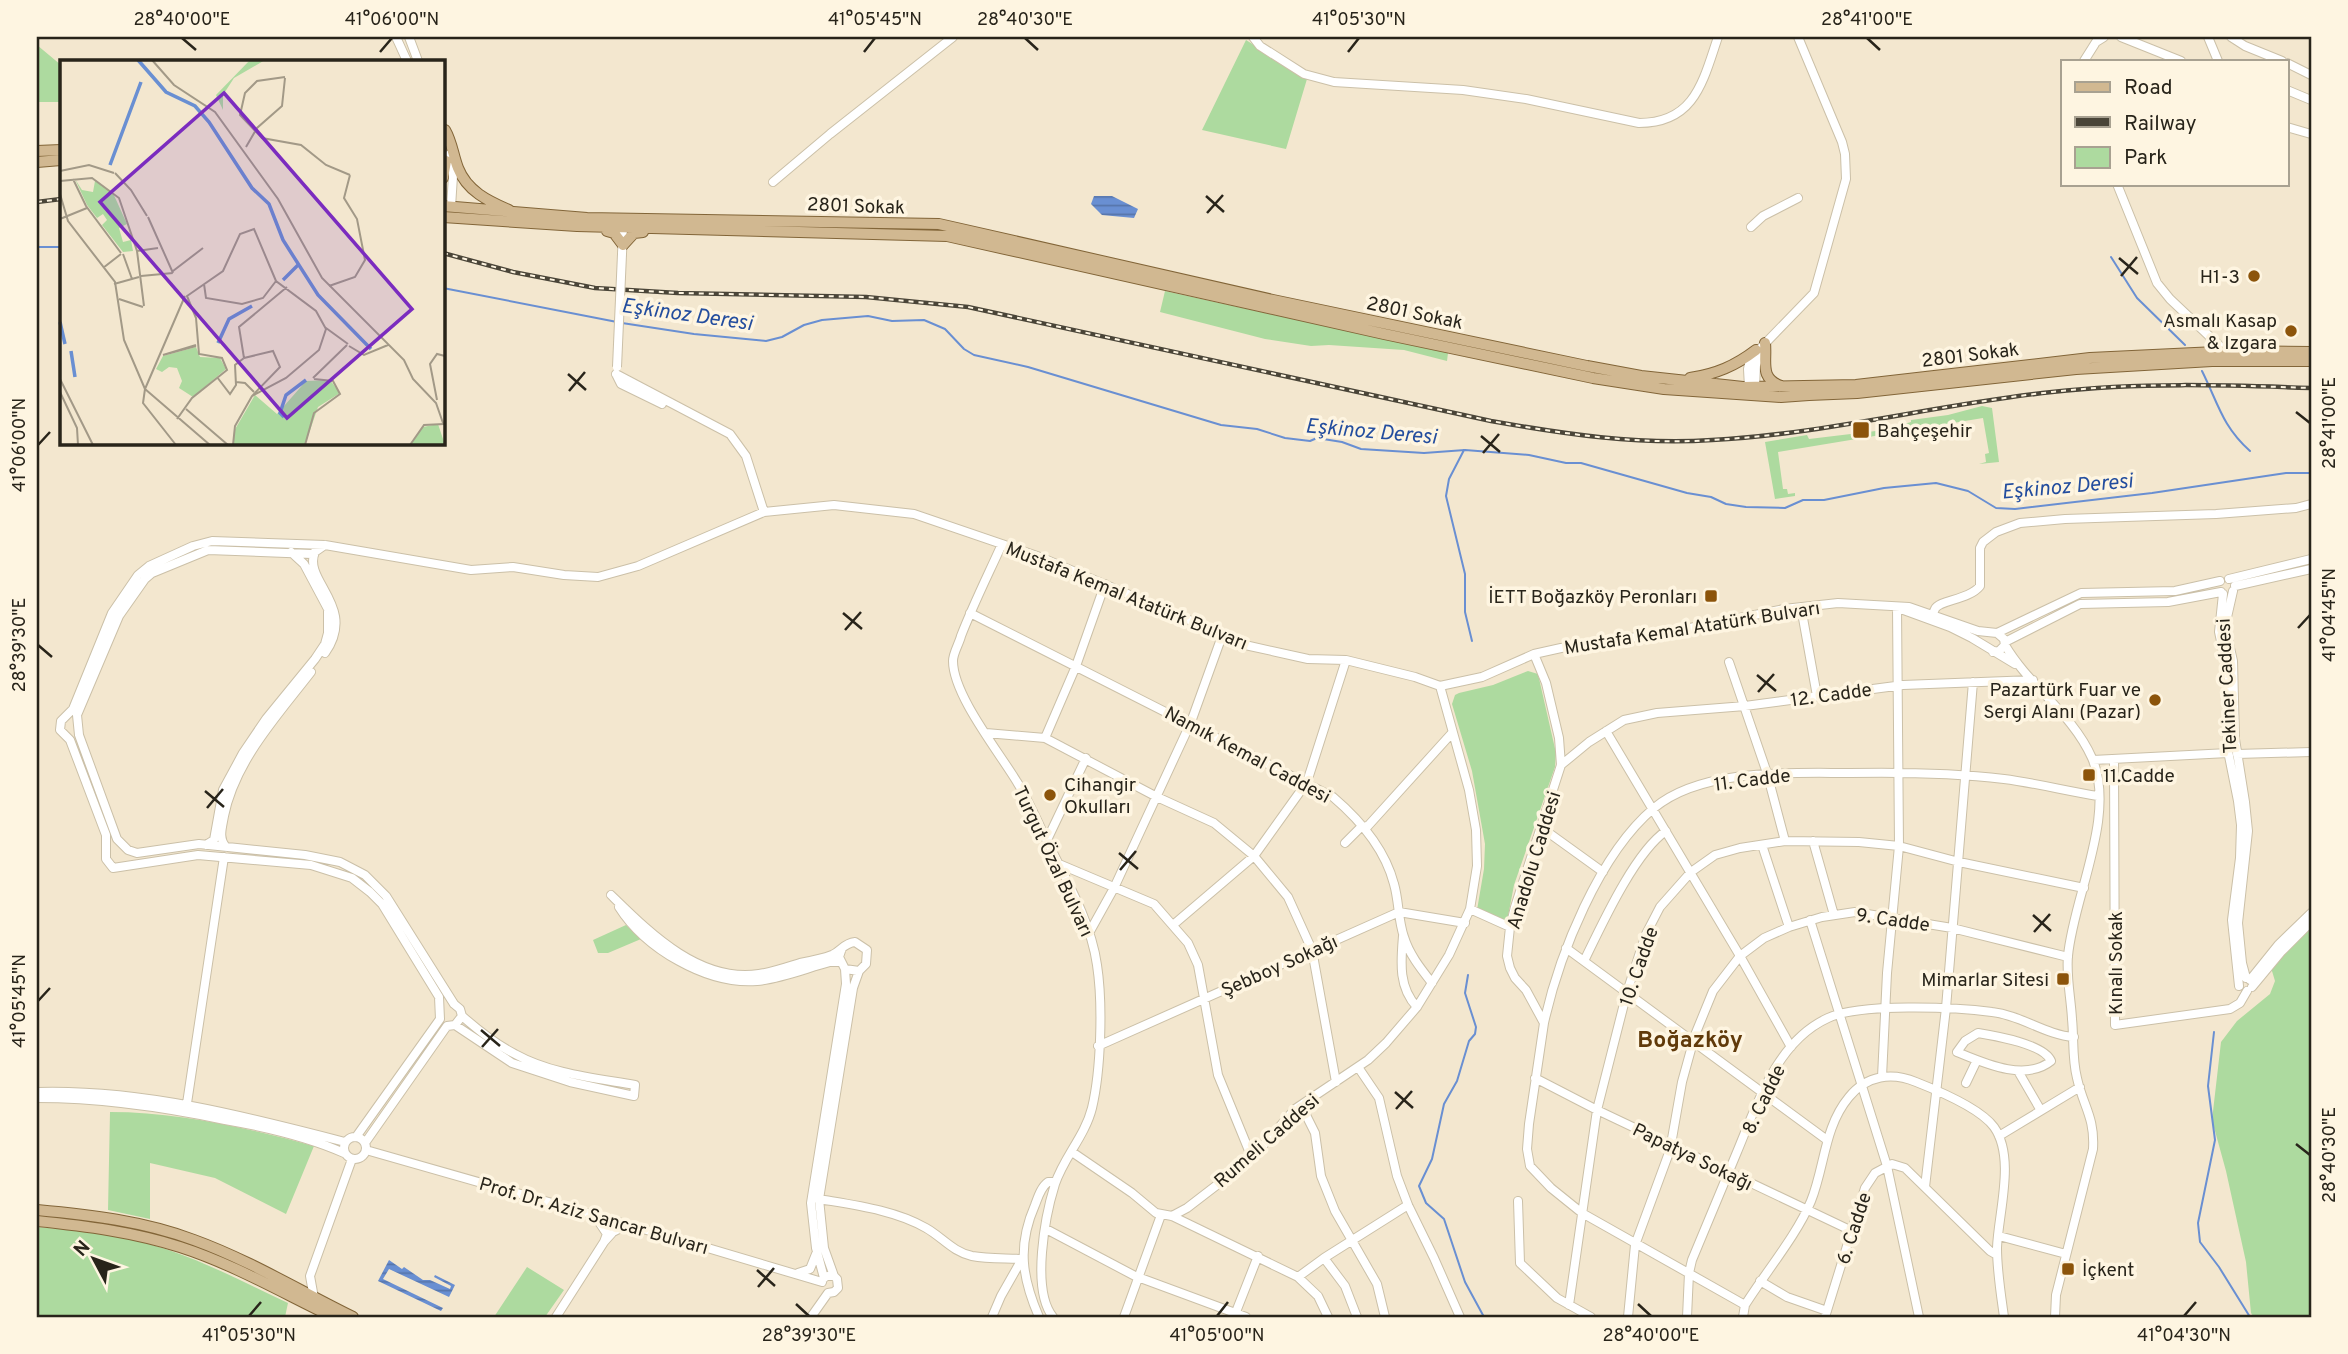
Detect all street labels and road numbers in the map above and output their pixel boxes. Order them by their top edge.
street label: 2801 Sokak [806,193,905,221]
street label: 2801 Sokak [1364,292,1465,336]
street label: 2801 Sokak [1920,338,2020,374]
street label: Mustafa Kemal Atatürk Bulvarı [1002,537,1251,656]
street label: Mustafa Kemal Atatürk Bulvarı [1563,597,1822,661]
street label: Tekiner Caddesi [2212,618,2244,754]
street label: 12. Cadde [1789,678,1873,714]
street label: Namık Kemal Caddesi [1160,702,1334,810]
street label: 11. Cadde [1713,764,1792,798]
street label: Turgut Özal Bulvarı [1007,782,1099,941]
street label: Anadolu Caddesi [1503,789,1567,933]
street label: 9. Cadde [1854,904,1931,938]
street label: Kınalı Sokak [2105,911,2129,1015]
street label: 10. Cadde [1615,924,1665,1009]
street label: Şebboy Sokağı [1218,930,1342,1003]
street label: 8. Cadde [1738,1061,1792,1139]
street label: Rumeli Caddesi [1210,1089,1325,1194]
street label: Papatya Sokağı [1628,1118,1756,1197]
street label: Prof. Dr. Aziz Sancar Bulvarı [476,1173,711,1261]
street label: 6. Cadde [1832,1190,1878,1268]

